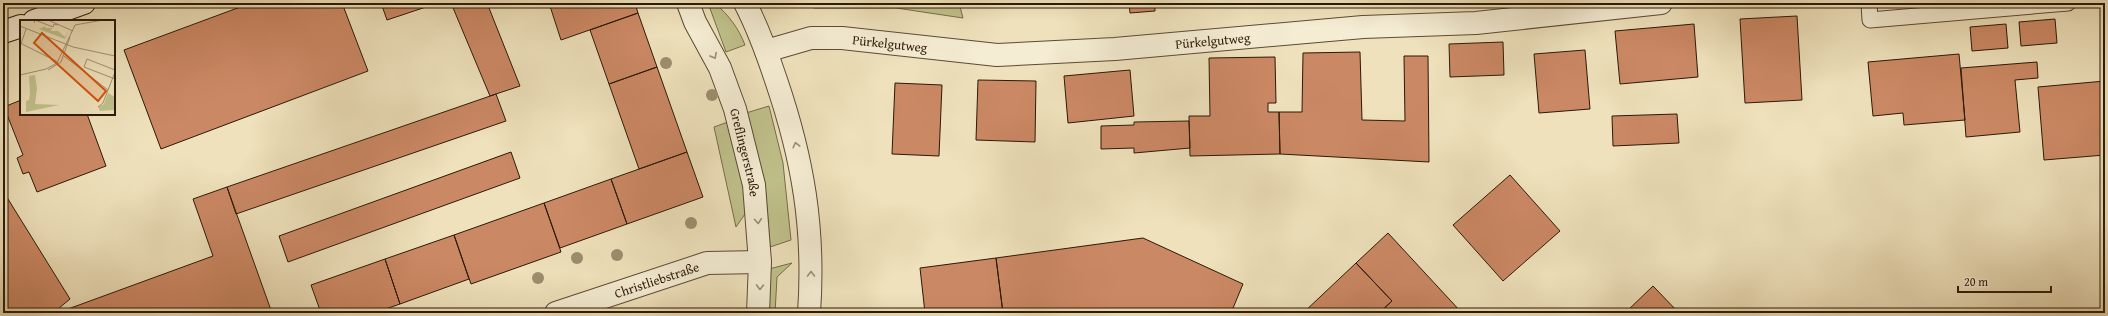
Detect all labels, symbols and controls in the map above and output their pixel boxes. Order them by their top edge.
inset map [20,20,115,115]
street label: Pürkelgutweg [1174,28,1252,54]
street label: Pürkelgutweg [851,30,929,57]
one-way arrow [709,52,716,59]
street label: Greflingerstraße [725,106,764,197]
one-way arrow [792,142,800,149]
one-way arrow [753,218,762,224]
street label: Christliebstraße [612,257,702,303]
scale bar [1958,268,2051,294]
one-way arrow [807,271,815,277]
text: 20 m [1964,273,1988,290]
one-way arrow [756,284,764,290]

